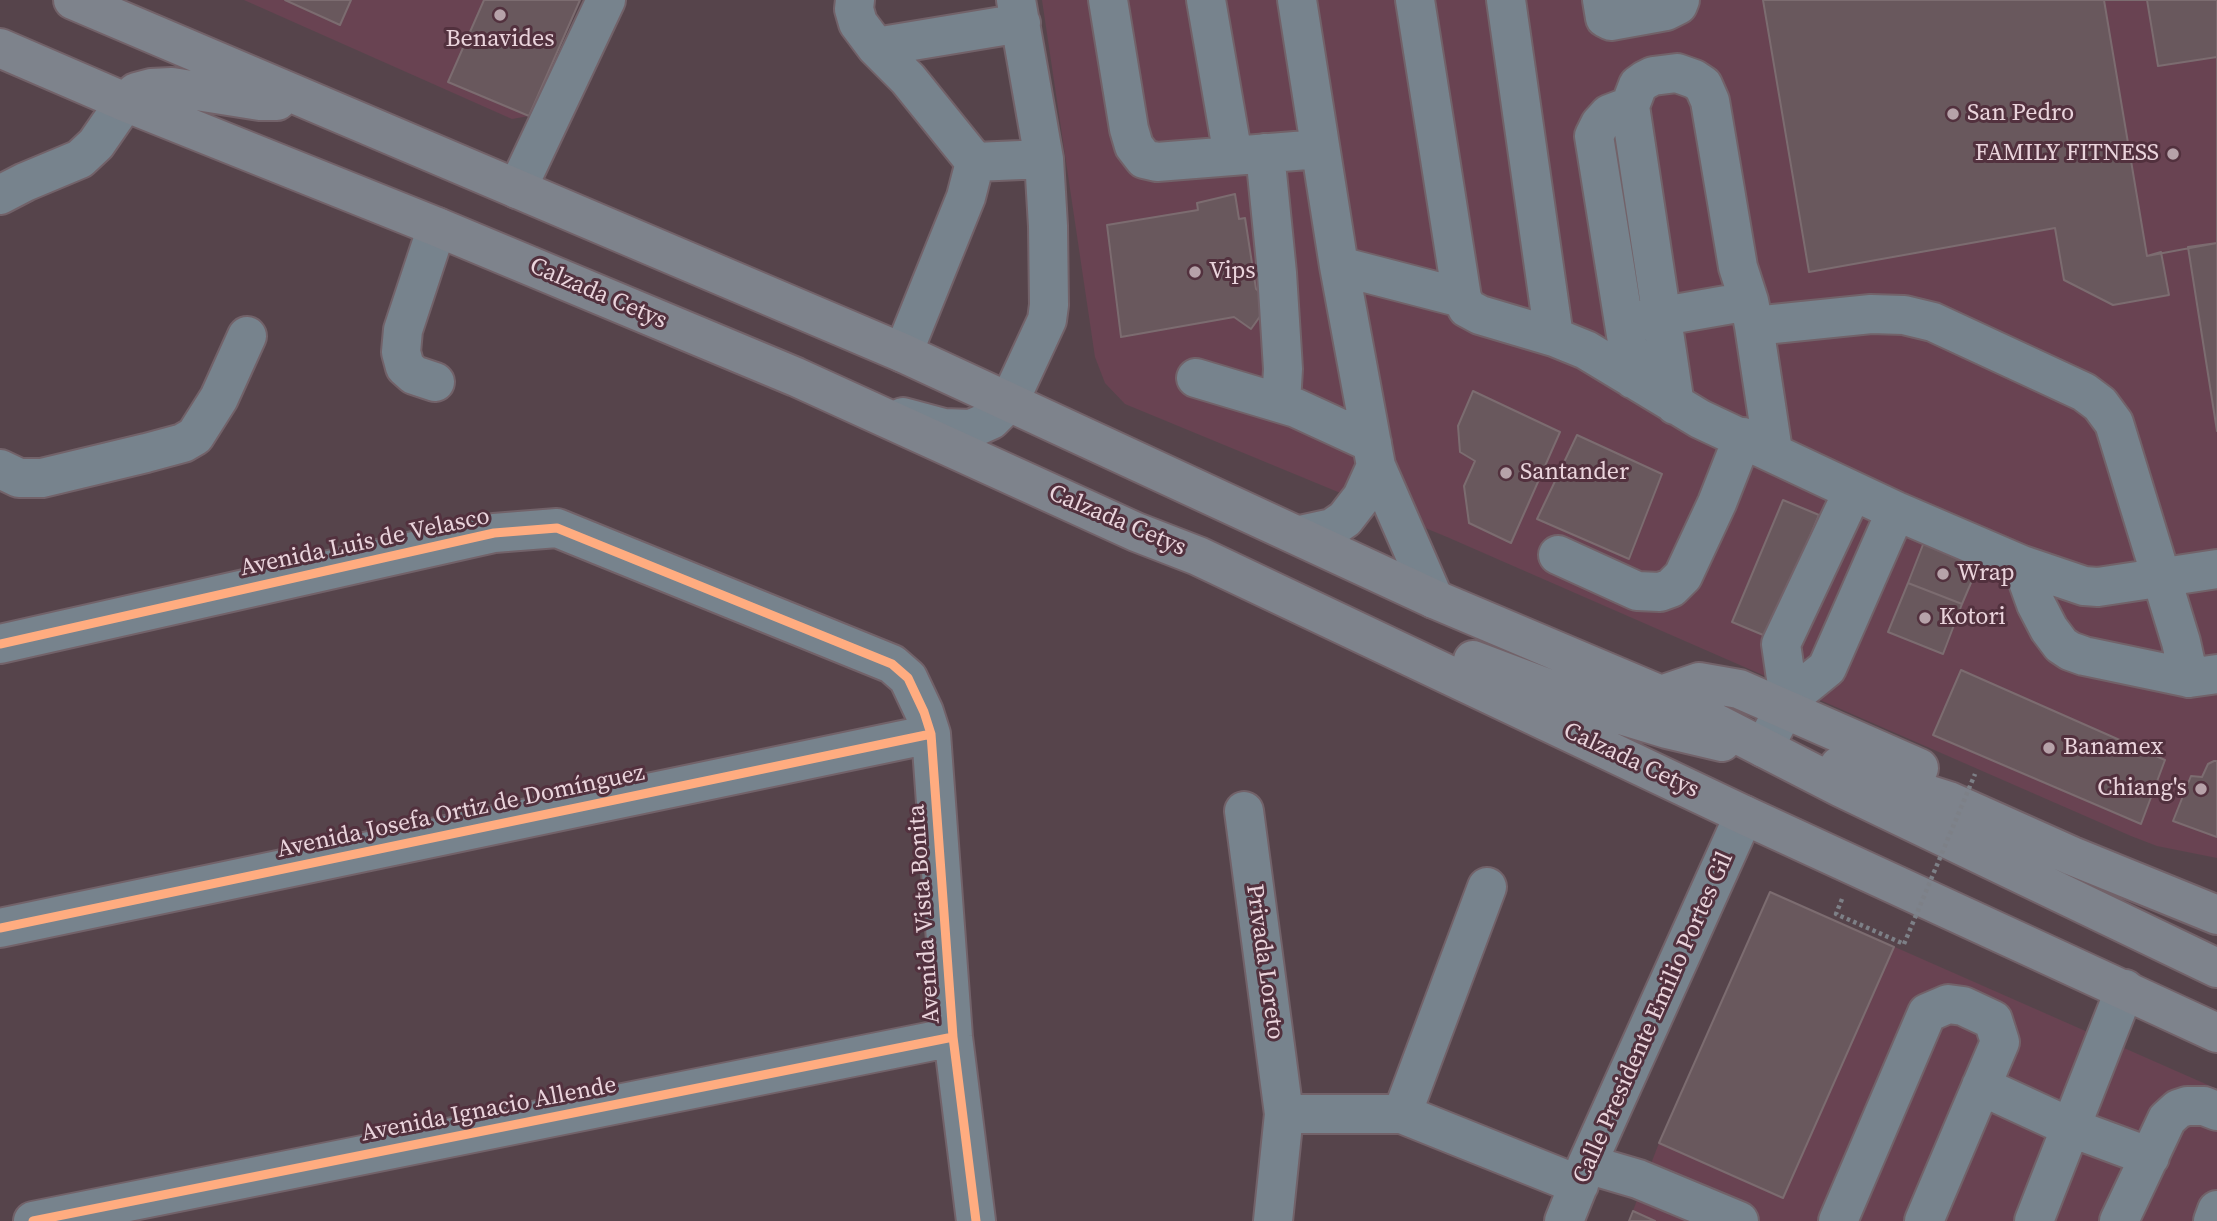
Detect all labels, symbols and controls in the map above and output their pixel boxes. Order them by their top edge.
marker: Benavides [492,7,508,23]
place label: Benavides [445,26,555,54]
place label: San Pedro [1967,100,2074,128]
marker: San Pedro [1945,106,1961,122]
place label: FAMILY FITNESS [1975,140,2159,168]
marker: FAMILY FITNESS [2165,146,2181,162]
street label: Calzada Cetys [525,252,671,336]
place label: Vips [1209,258,1256,286]
marker: Vips [1187,264,1203,280]
place label: Santander [1520,459,1629,487]
marker: Santander [1498,465,1514,481]
street label: Calzada Cetys [1044,479,1190,563]
street label: Avenida Luis de Velasco [238,502,492,584]
place label: Wrap [1957,560,2015,588]
marker: Wrap [1935,566,1951,582]
place label: Kotori [1939,604,2006,632]
marker: Kotori [1917,610,1933,626]
street label: Calzada Cetys [1559,717,1703,805]
place label: Banamex [2063,734,2163,762]
marker: Banamex [2041,740,2057,756]
street label: Avenida Josefa Ortiz de Domínguez [275,759,647,865]
place label: Chiang's [2097,775,2187,803]
marker: Chiang's [2193,781,2209,797]
street label: Avenida Vista Bonita [903,803,947,1025]
street label: Calle Presidente Emilio Portes Gil [1568,848,1740,1188]
street label: Privada Loreto [1239,882,1289,1042]
street label: Avenida Ignacio Allende [359,1071,619,1149]

